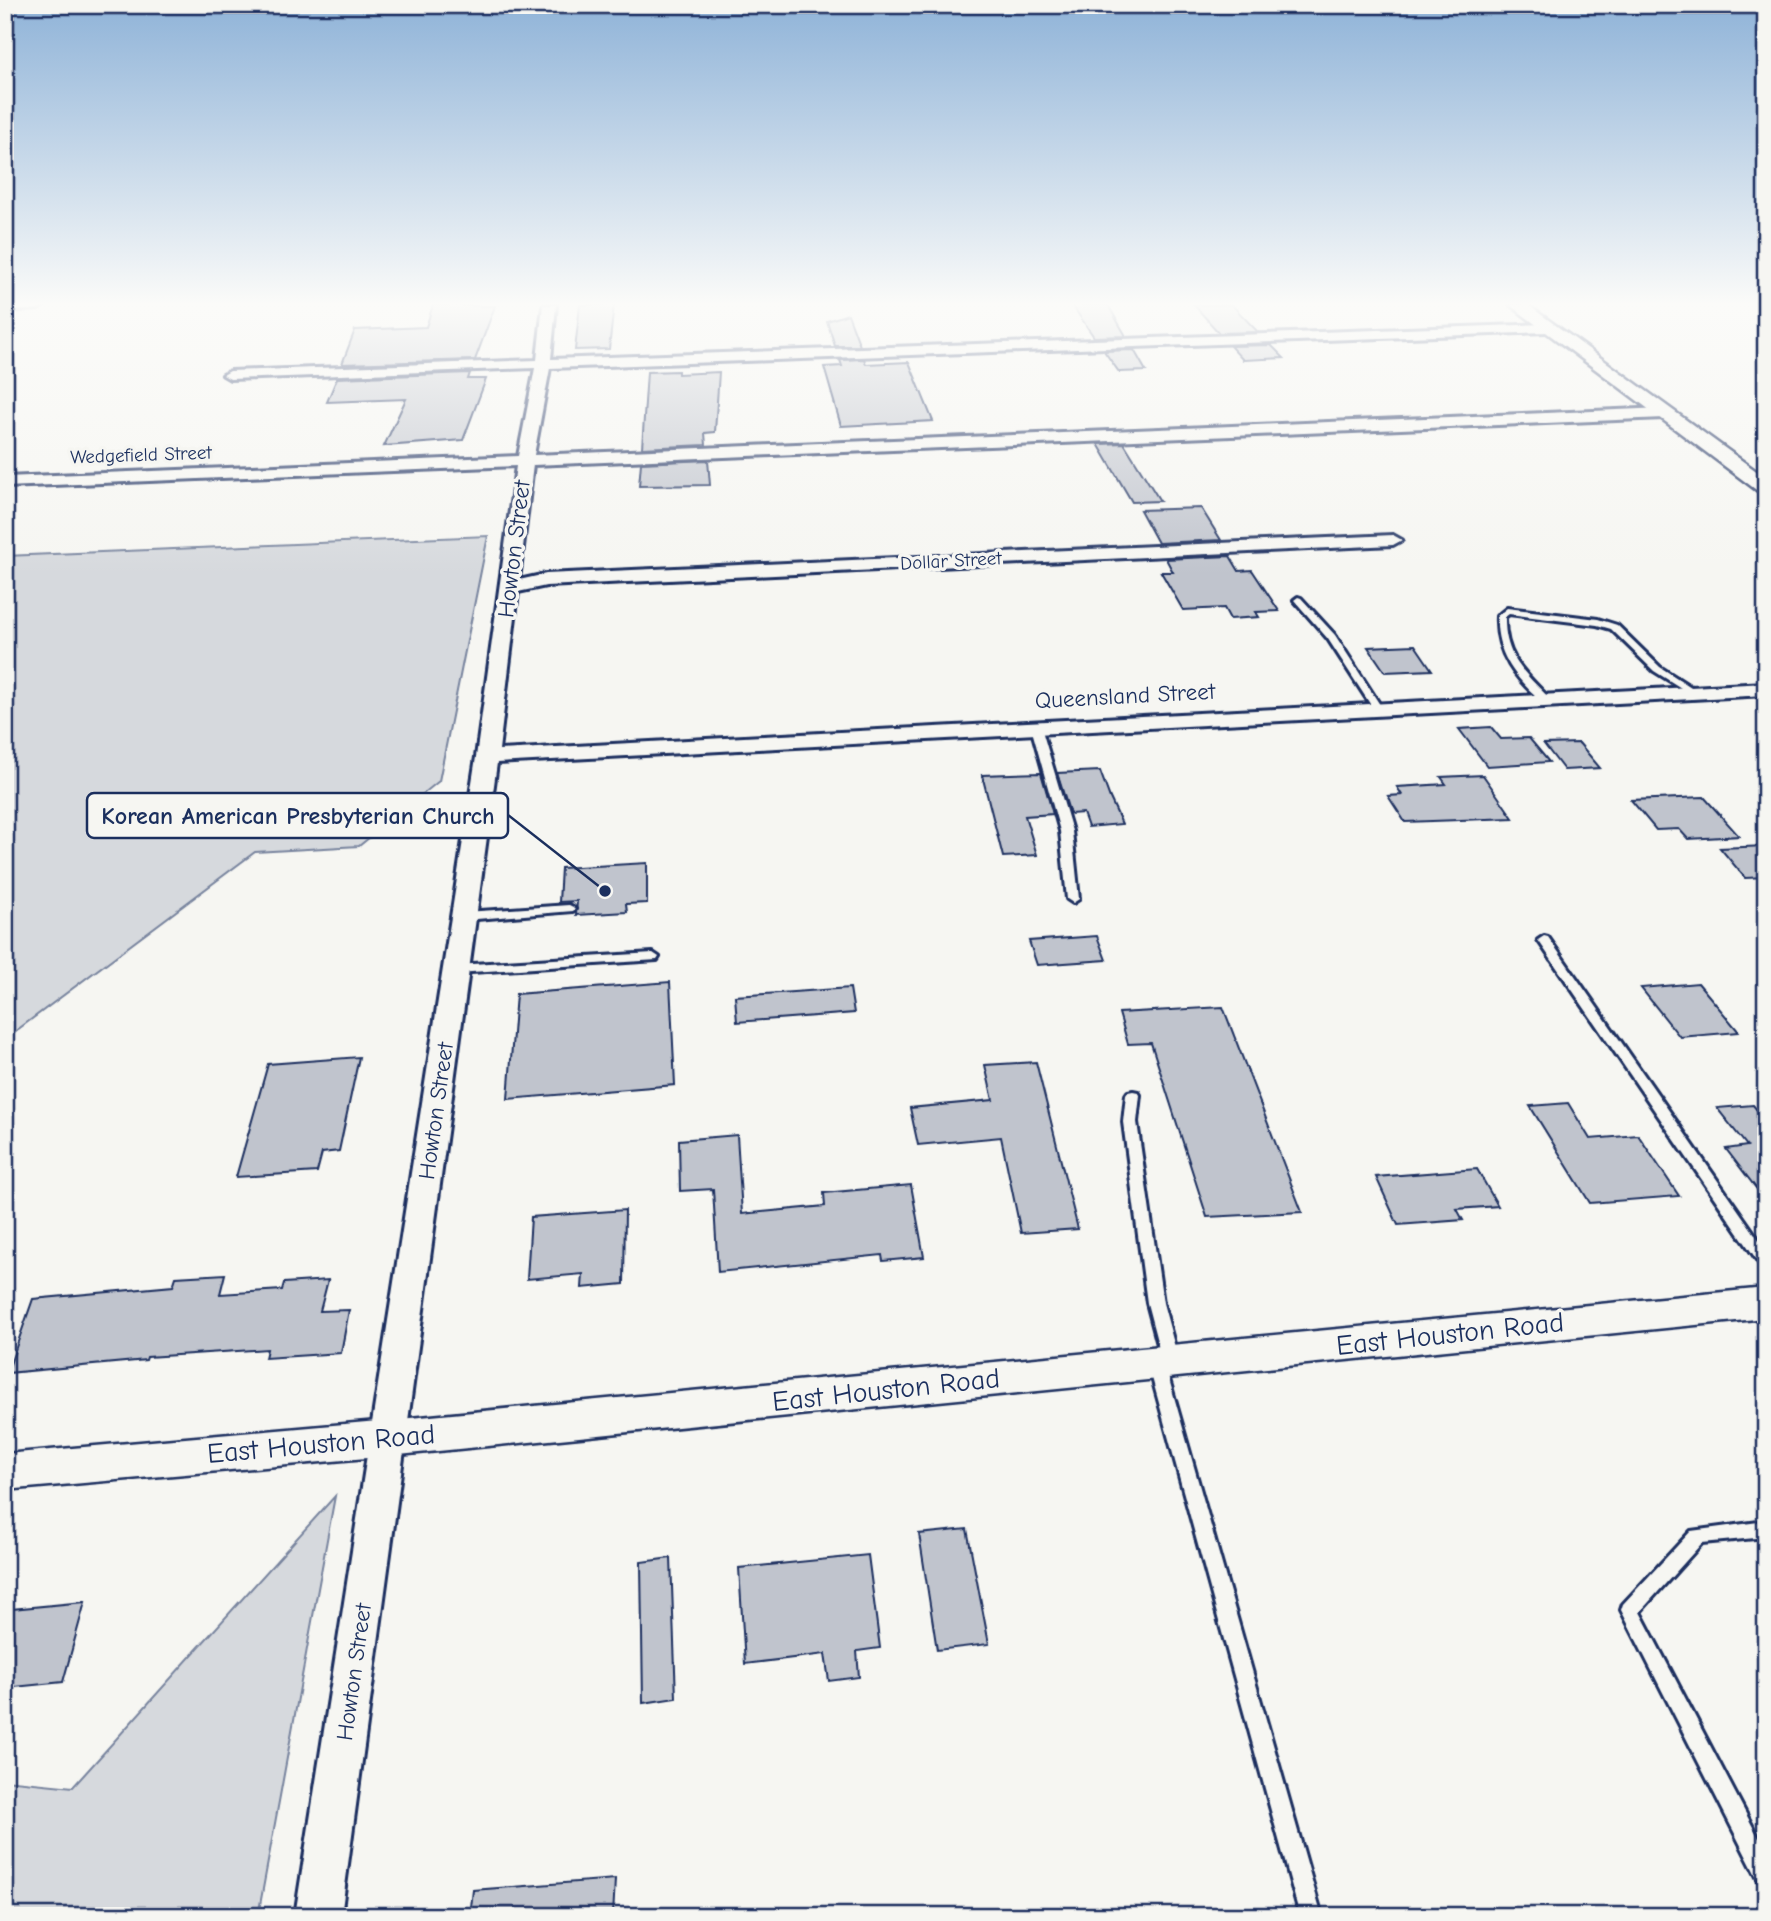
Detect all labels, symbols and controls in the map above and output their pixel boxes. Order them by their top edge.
street label: Wedgefield Street [70,442,213,468]
street label: Howton Street [492,477,536,619]
street label: Dollar Street [900,547,1003,575]
street label: Queensland Street [1034,678,1217,714]
callout: Korean American Presbyterian Church [87,793,508,838]
text: Korean American Presbyterian Church [101,802,495,830]
street label: Howton Street [413,1039,459,1181]
street label: East Houston Road [1335,1306,1565,1362]
street label: East Houston Road [771,1362,1001,1418]
street label: East Houston Road [206,1418,436,1470]
street label: Howton Street [331,1600,377,1742]

